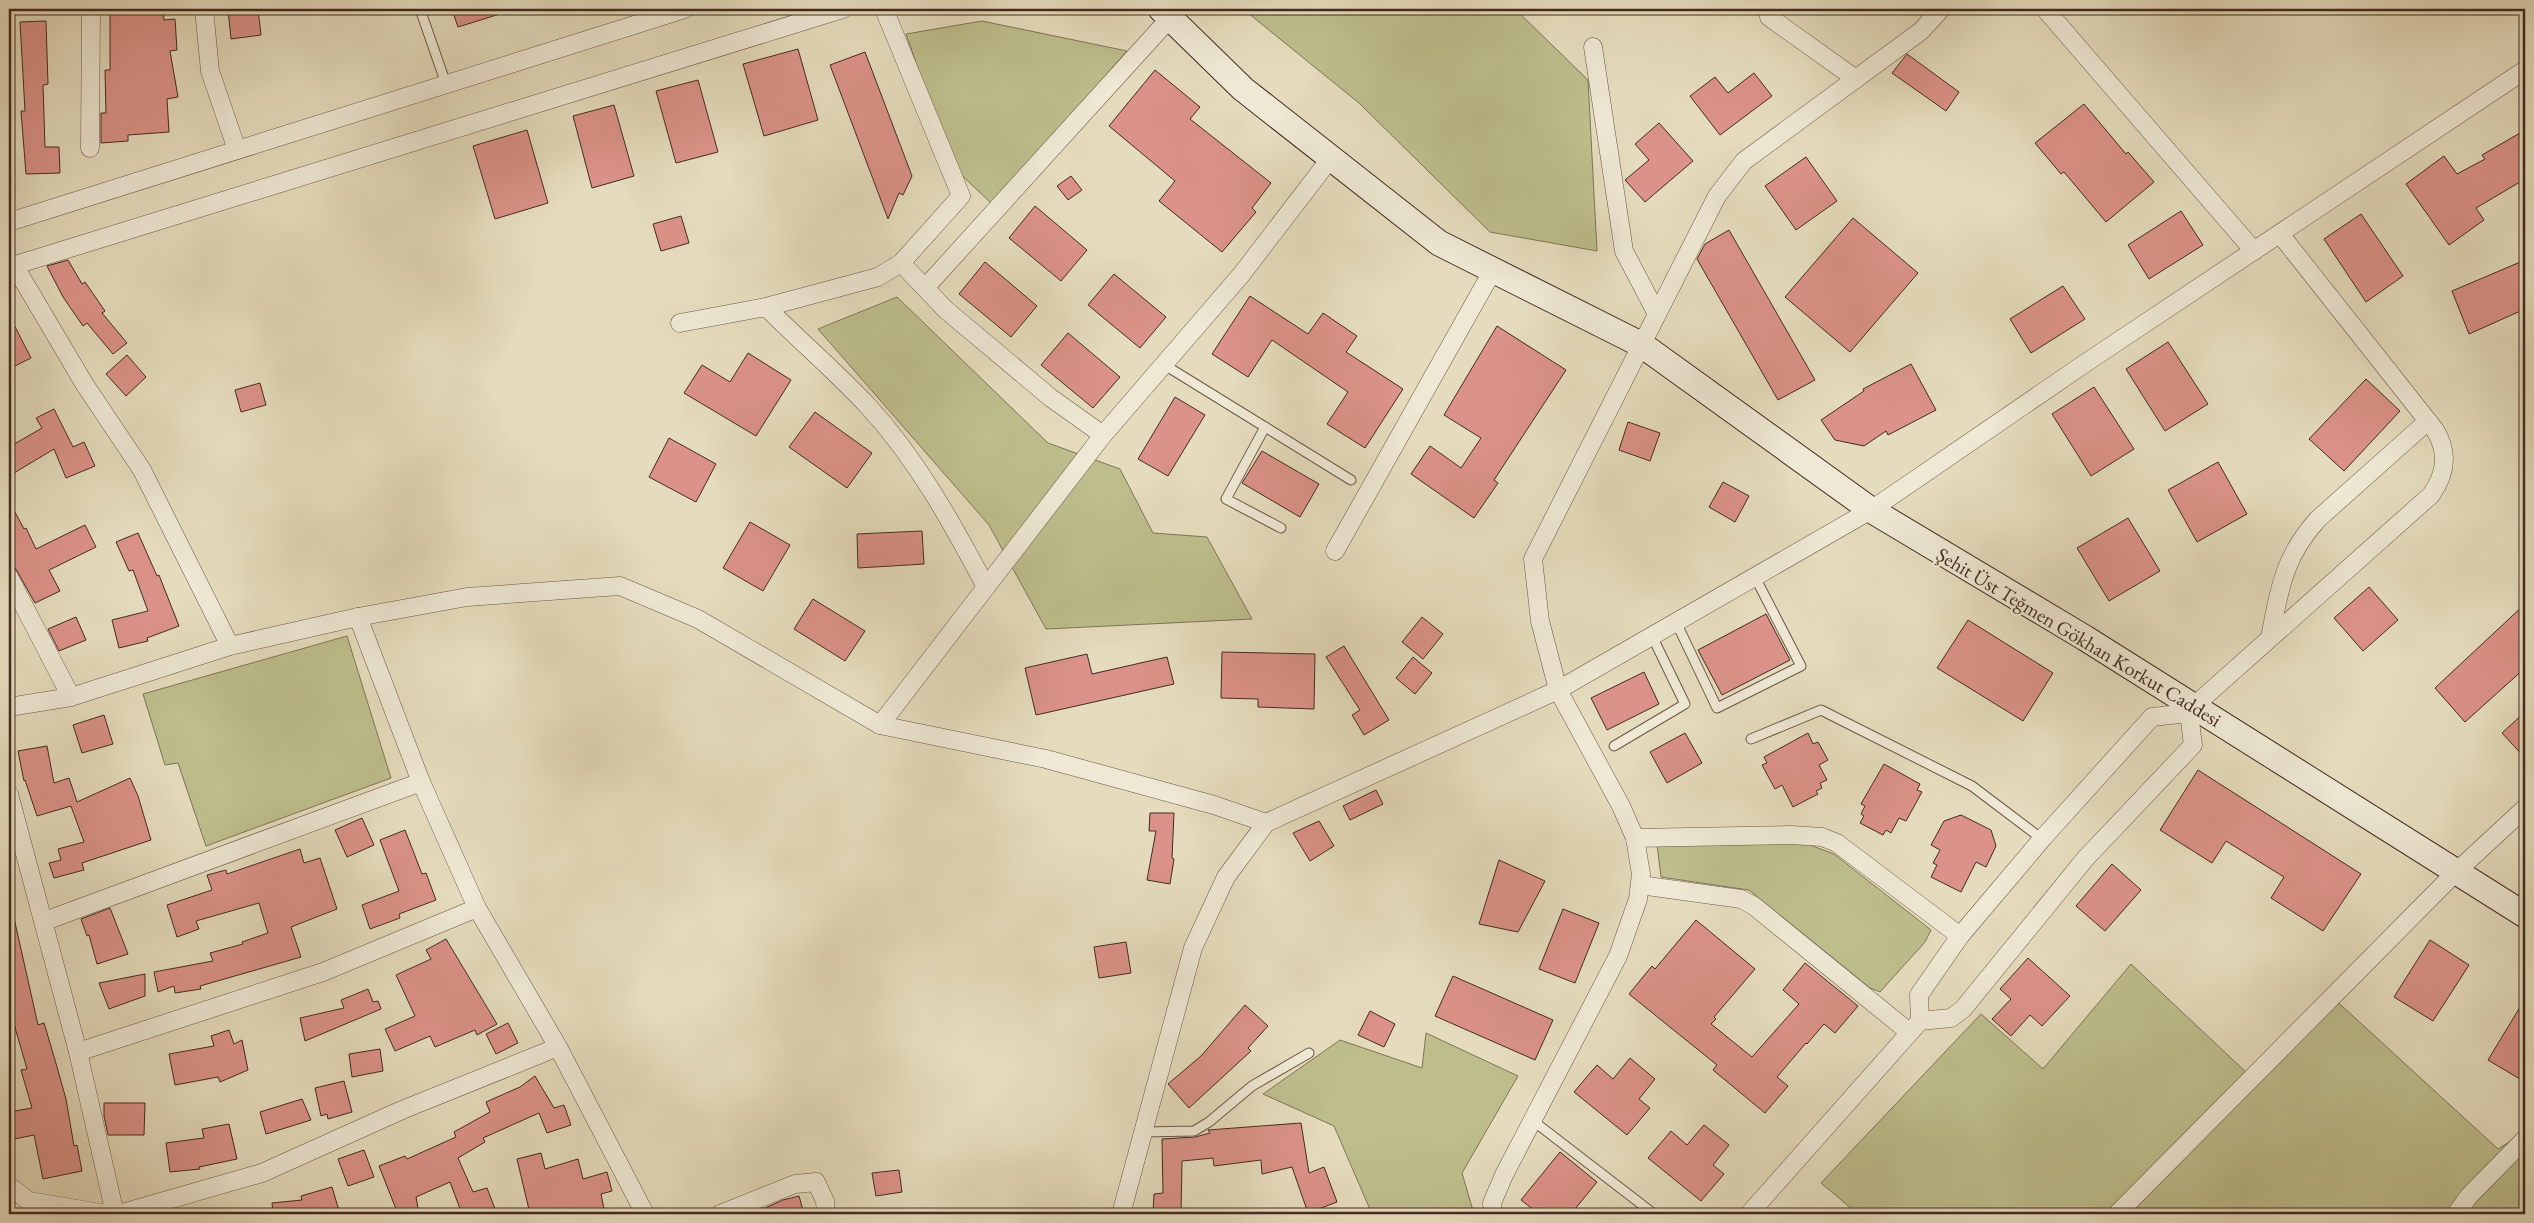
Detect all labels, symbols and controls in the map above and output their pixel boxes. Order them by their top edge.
street label: Şehit Üst Teğmen Gökhan Korkut Caddesi [1932,541,2226,733]

